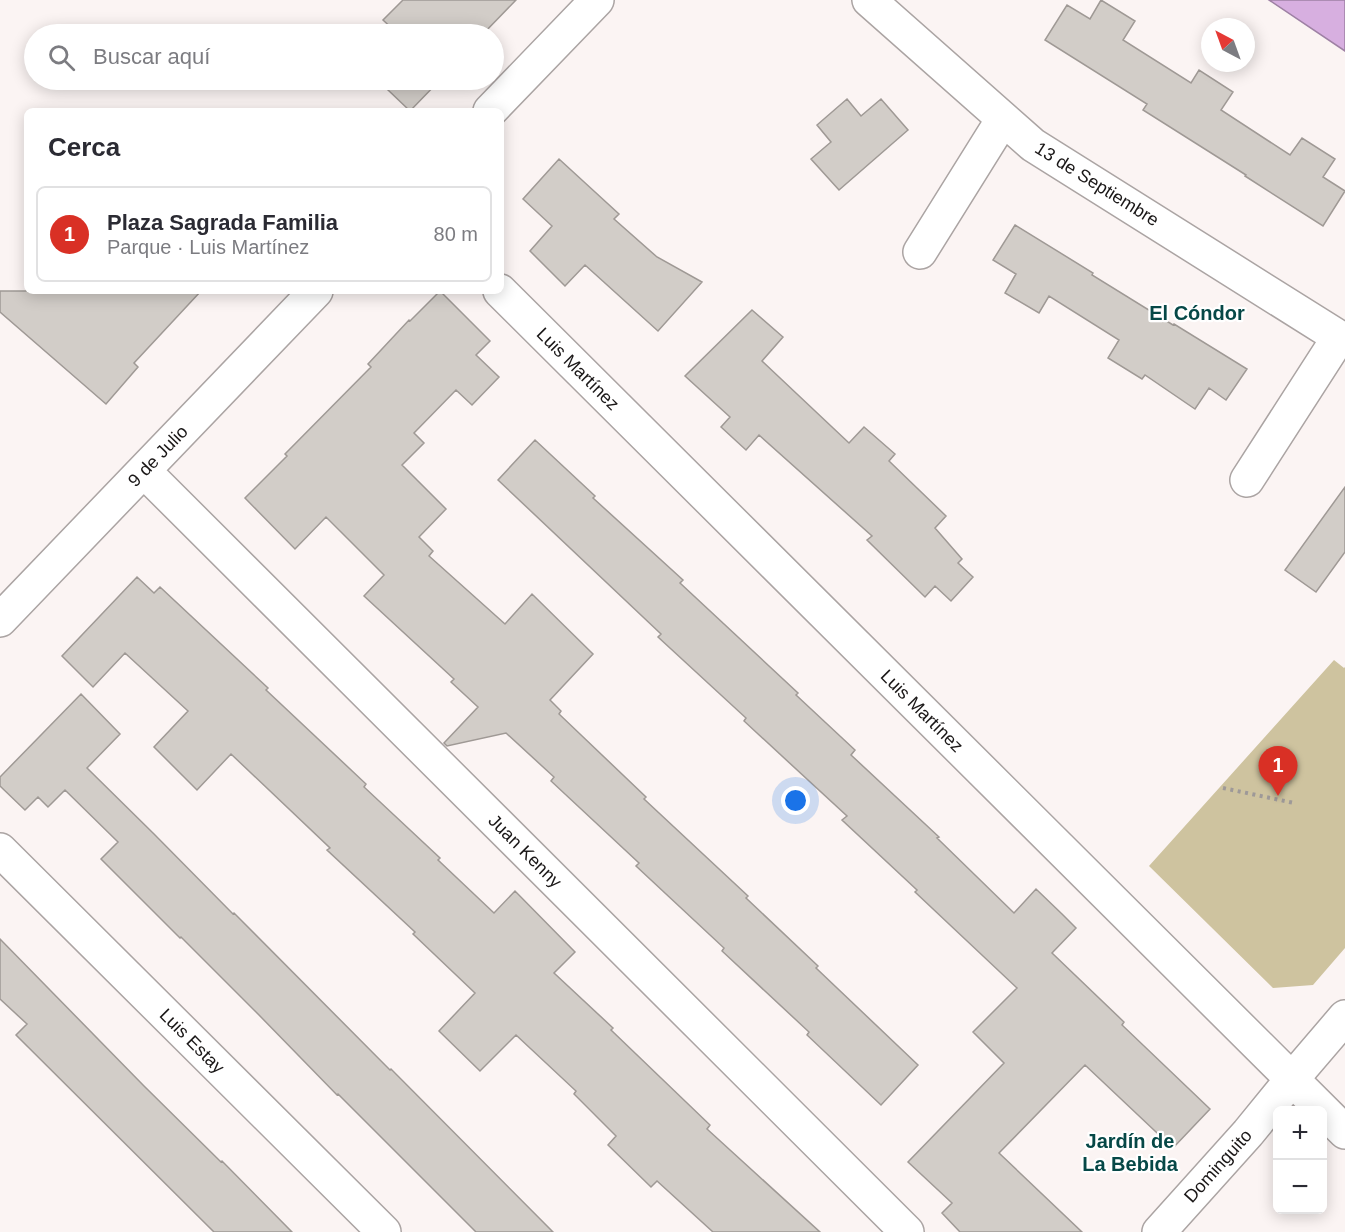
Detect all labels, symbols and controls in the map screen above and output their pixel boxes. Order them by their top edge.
north arrow [1201,18,1255,72]
search box [24,24,504,90]
icon: search [45,41,78,74]
text: Buscar aquí [93,44,210,69]
text: Cerca [48,132,120,162]
street label: 13 de Septiembre [1031,138,1163,230]
text: Plaza Sagrada Familia [107,210,338,235]
text: 1 [64,223,75,245]
text: 80 m [434,223,478,245]
text: Parque · Luis Martínez [107,236,309,258]
district label: El Cóndor [1149,302,1245,324]
street label: Luis Martínez [533,324,623,414]
street label: 9 de Julio [124,421,192,491]
street label: Luis Martínez [877,666,967,756]
pin: 1 [1258,746,1298,796]
your location [781,786,810,815]
street label: Juan Kenny [484,810,566,892]
street label: Luis Estay [156,1005,228,1077]
map controls [1273,1106,1327,1214]
button: + [1273,1106,1327,1160]
street label: Dominguito [1180,1125,1256,1207]
district label: Jardín de La Bebida [1082,1130,1179,1175]
button: − [1273,1160,1327,1214]

